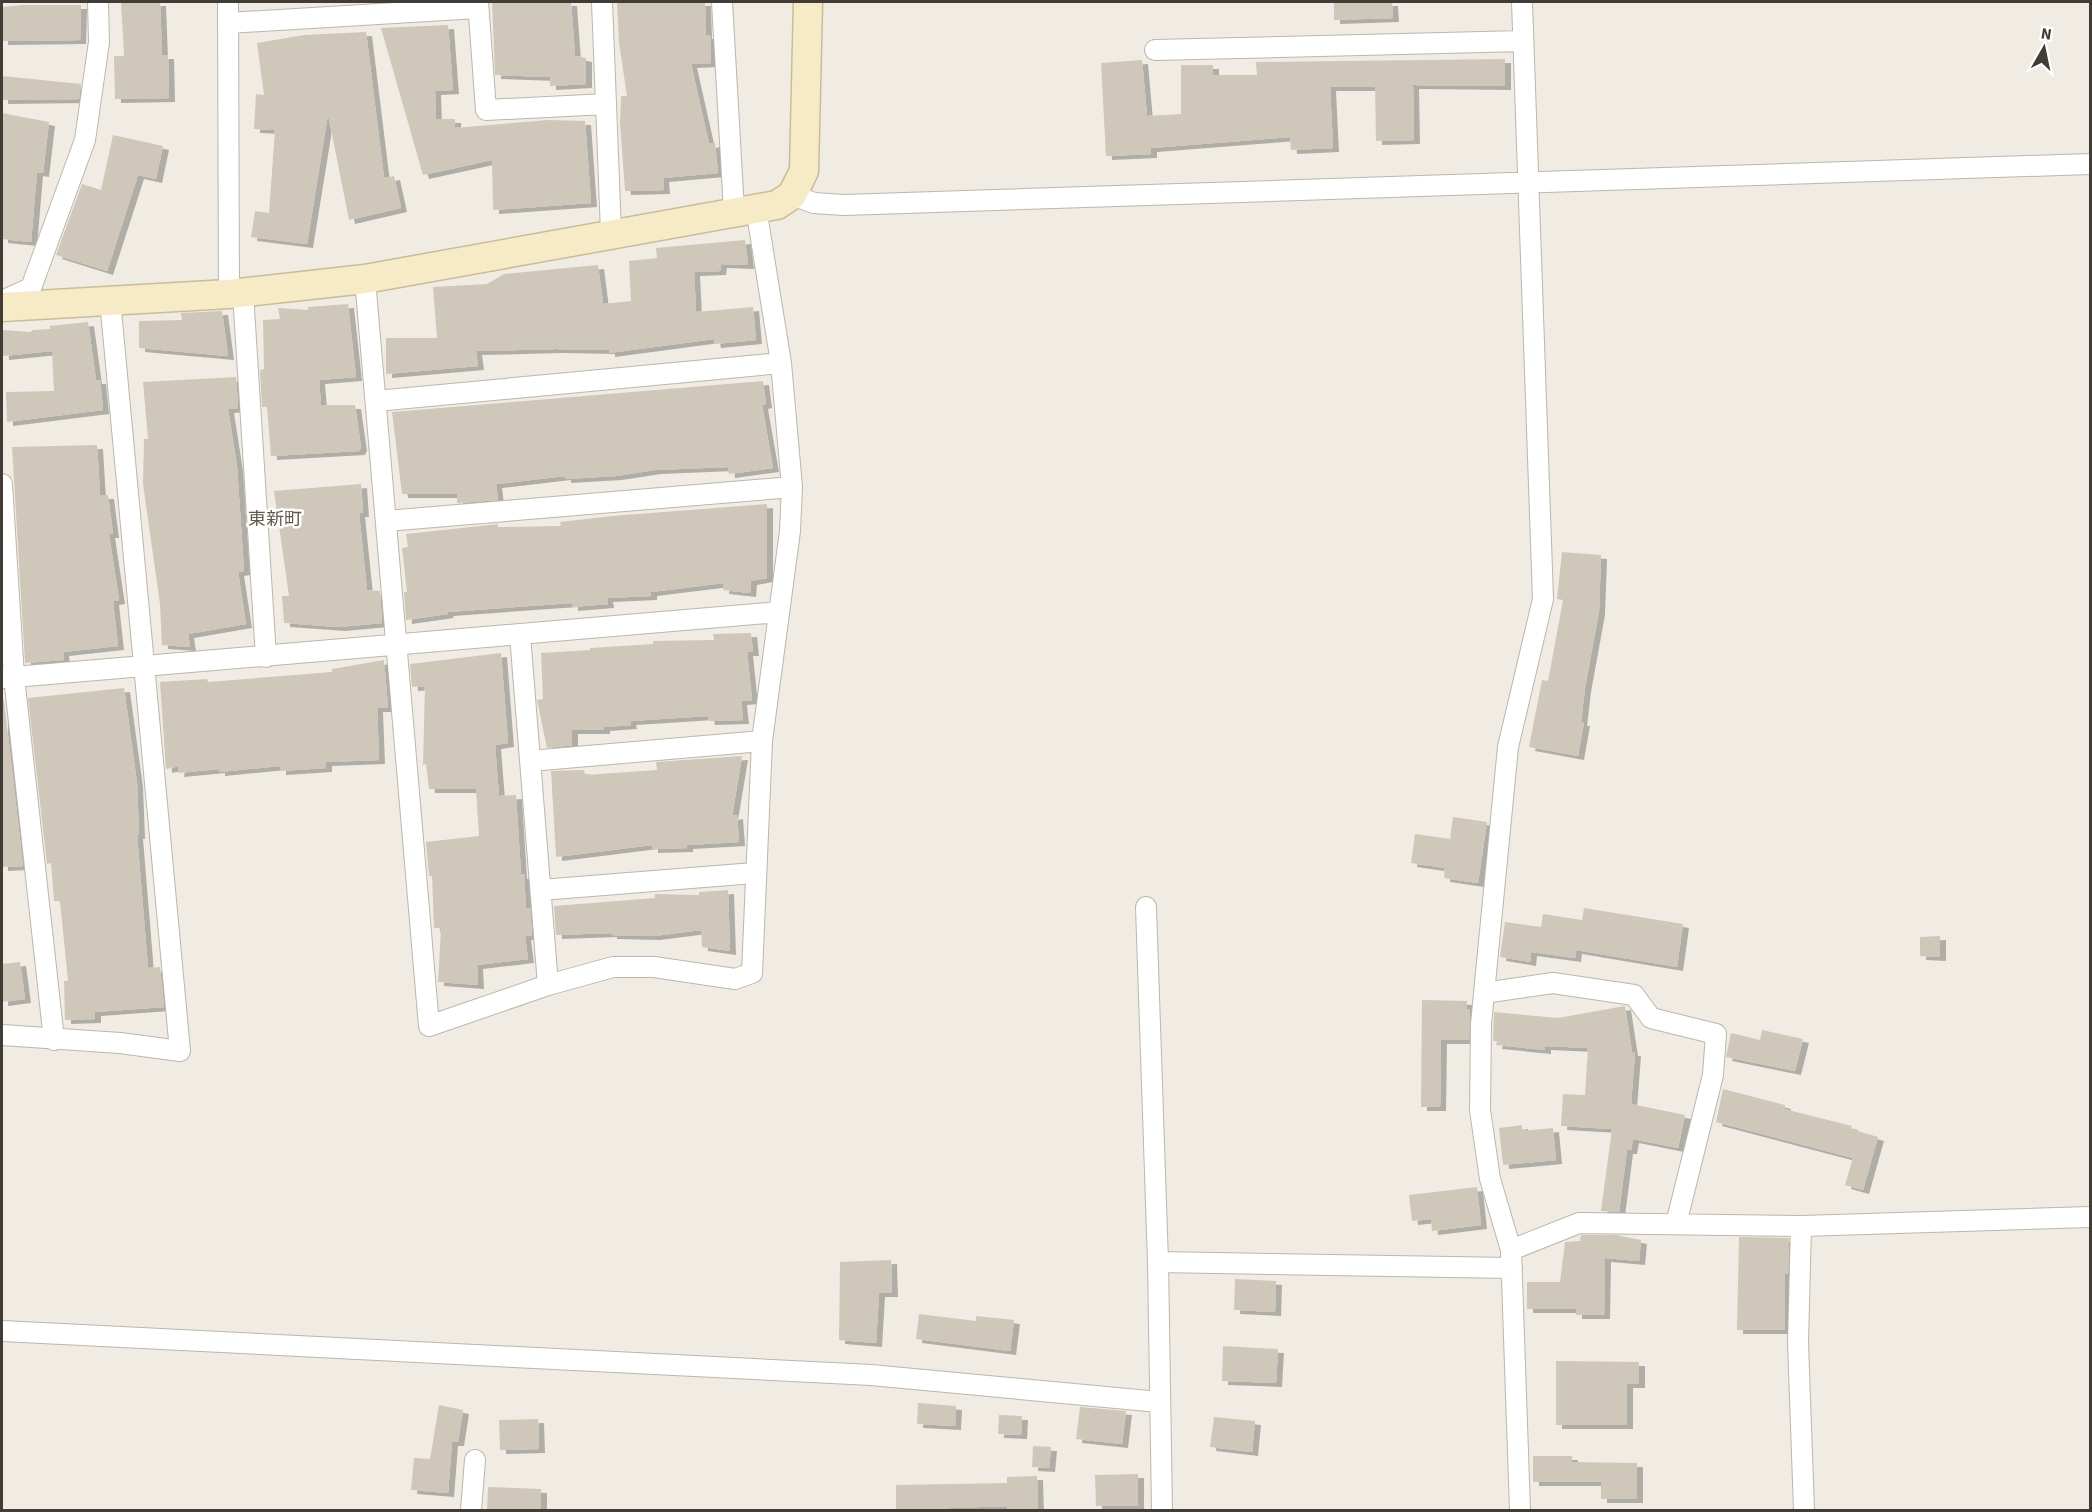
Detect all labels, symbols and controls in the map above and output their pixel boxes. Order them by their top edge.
north arrow [2014,18,2074,78]
text: N [2039,22,2053,46]
district label: 東新町 [248,507,302,532]

